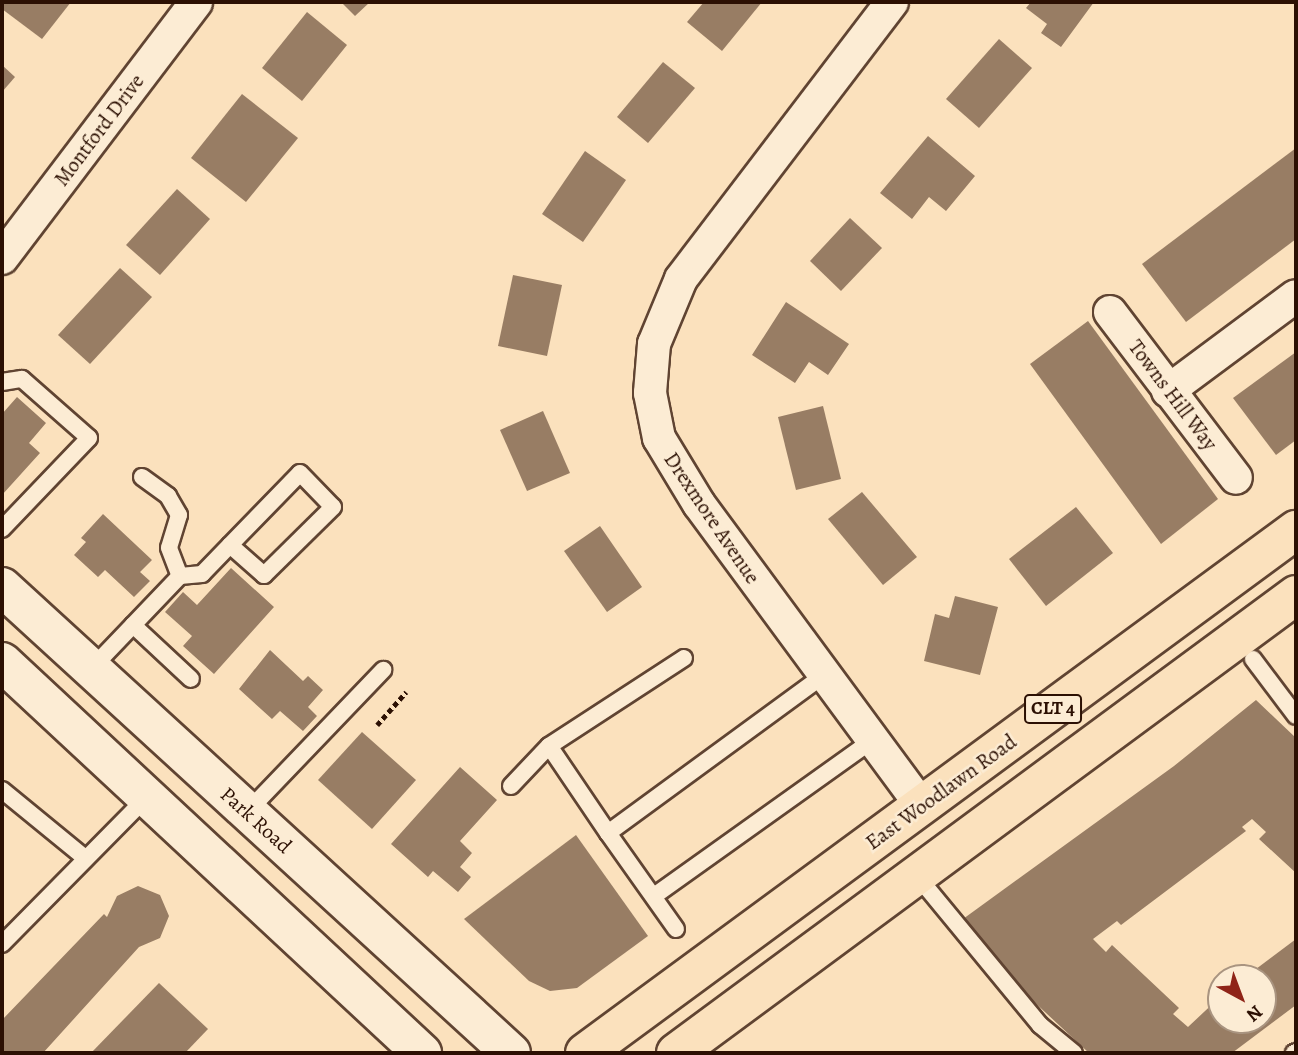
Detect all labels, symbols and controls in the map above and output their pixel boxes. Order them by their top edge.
street label: Montford Drive [49,69,149,191]
street label: Towns Hill Way [1123,335,1223,455]
street label: Drexmore Avenue [659,447,765,589]
road number: CLT 4 [1023,694,1083,724]
street label: East Woodlawn Road [861,729,1021,855]
street label: Park Road [215,781,297,859]
north arrow [1207,964,1277,1034]
text: N [1241,999,1268,1028]

